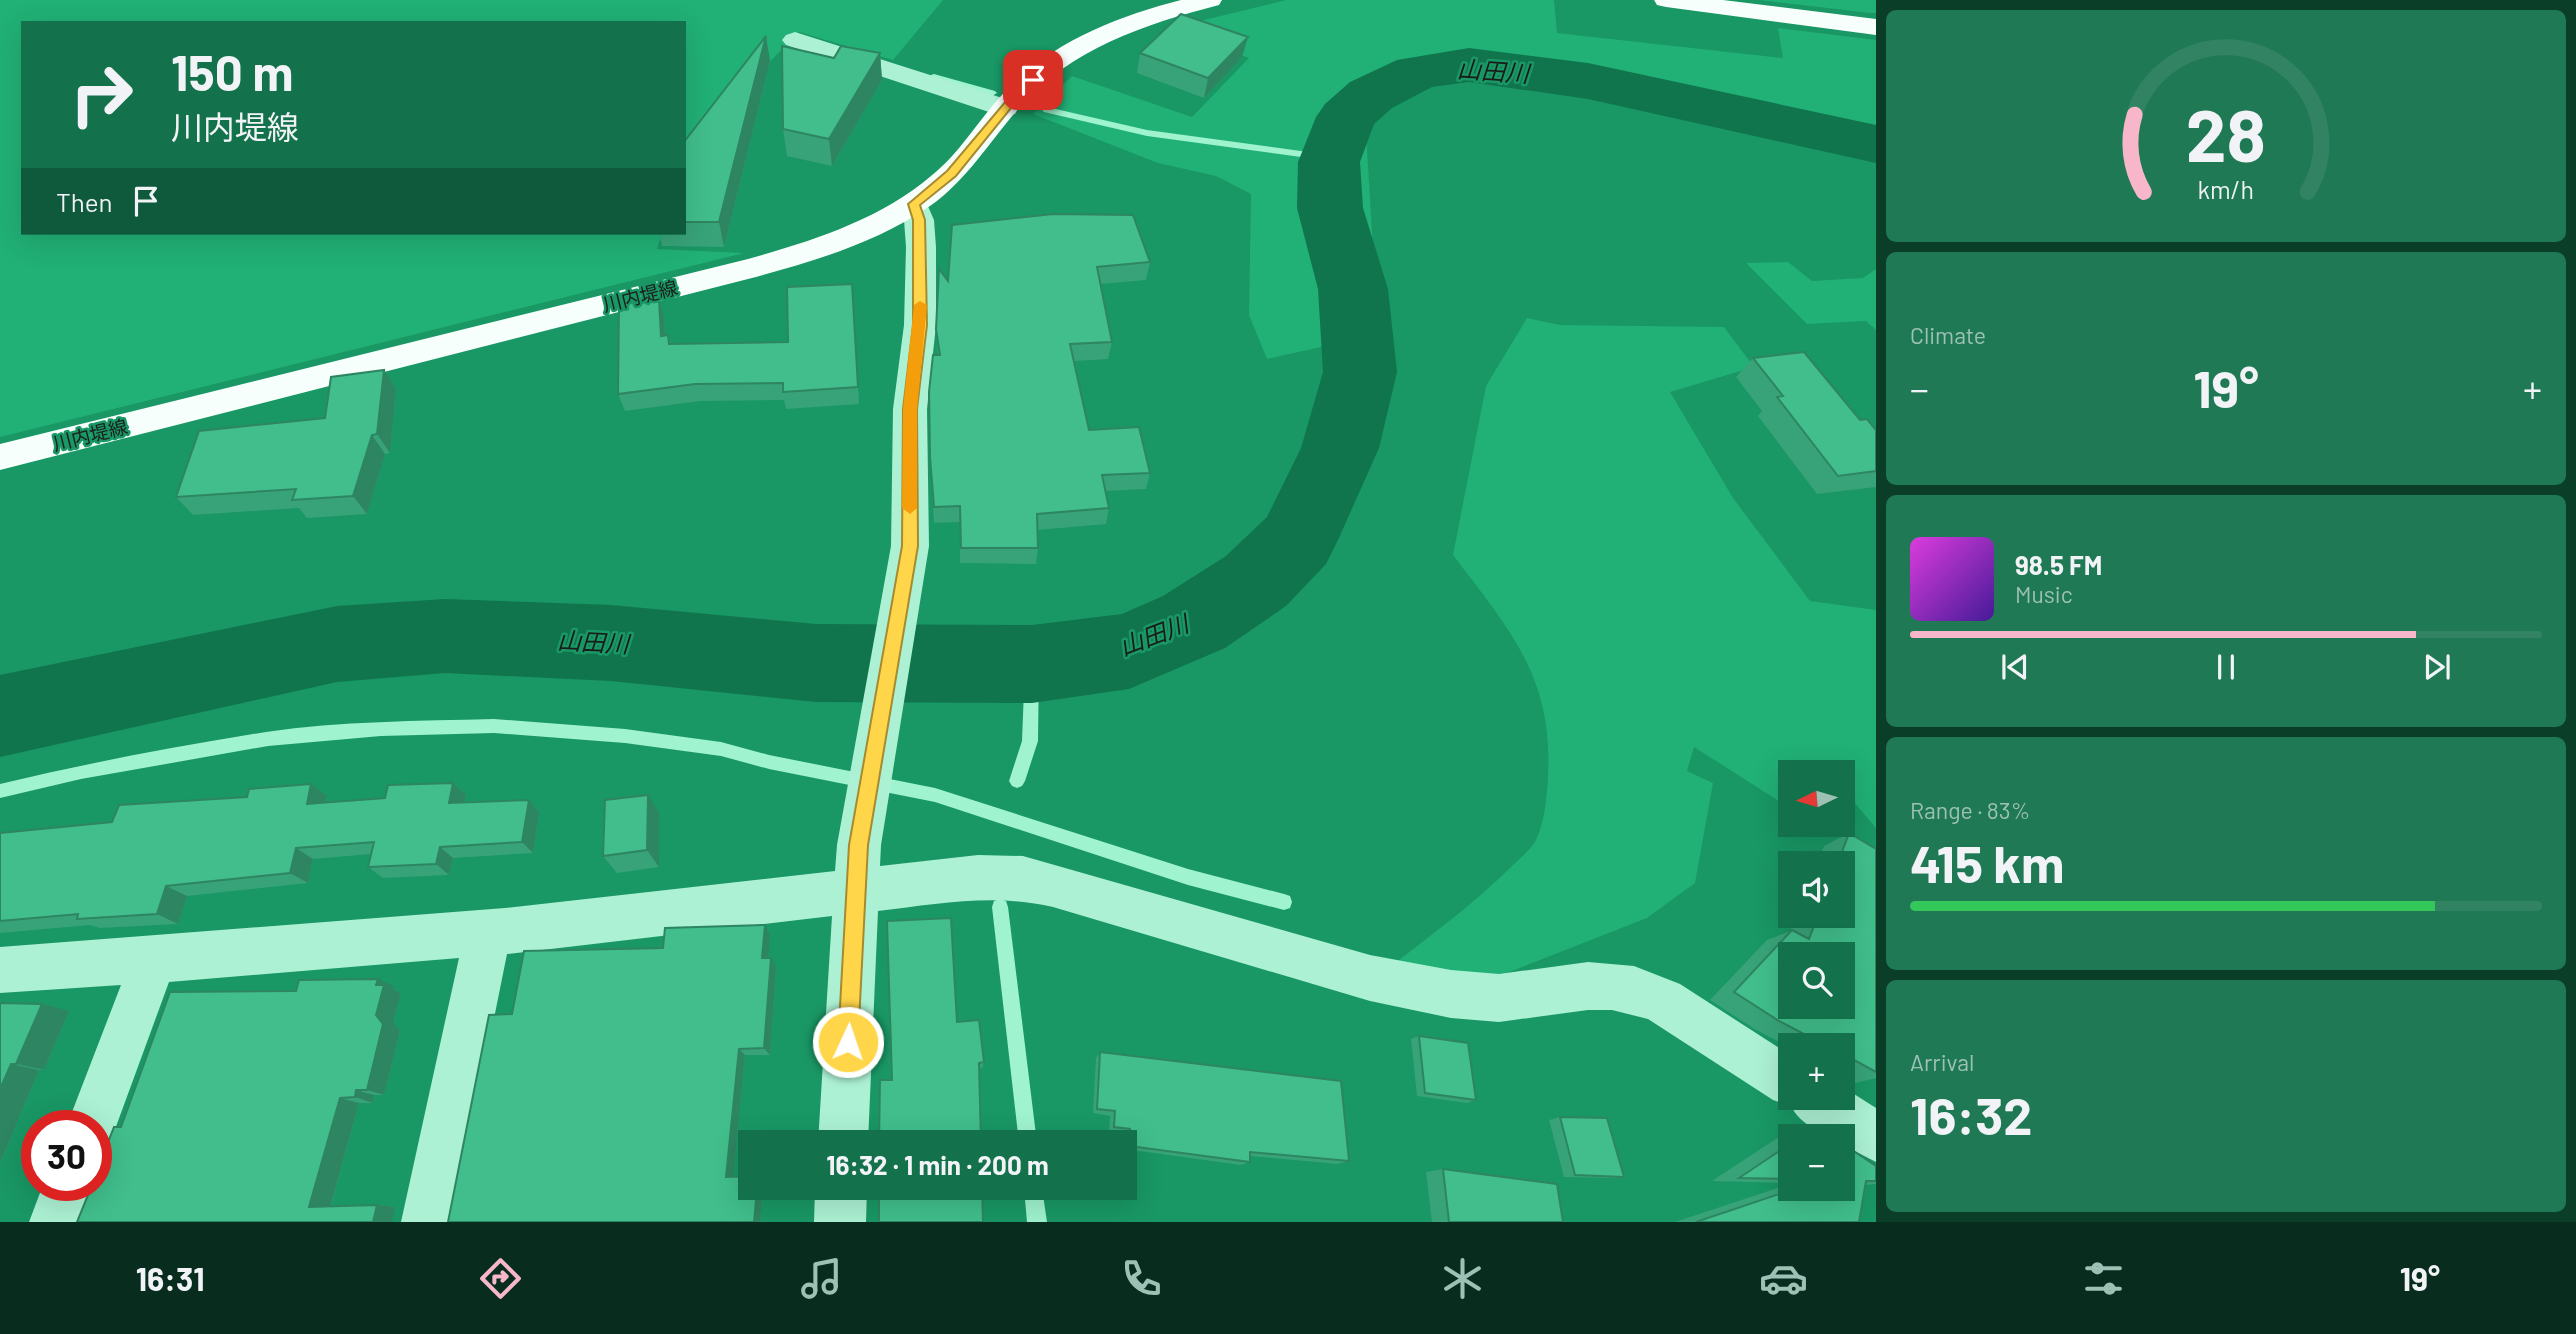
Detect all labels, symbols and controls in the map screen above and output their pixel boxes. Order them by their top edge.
text: 150 m [171,42,293,101]
icon: right [56,49,147,140]
pin [1003,50,1063,110]
water label: 山田川 [1456,54,1533,88]
icon: arrive [1014,61,1052,99]
text: 28 [2186,90,2266,178]
text: 川内堤線 [171,107,299,145]
text: km/h [2198,174,2254,204]
icon: arrive [127,182,165,220]
text: Then [56,186,113,217]
street label: 川内堤線 [600,275,680,316]
text: Climate [1910,321,1986,349]
text: 19° [2193,356,2259,418]
text: − [1910,365,1929,411]
text: + [2523,365,2542,411]
street label: 川内堤線 [50,414,130,455]
text: 98.5 FM [2015,549,2102,580]
text: Music [2015,580,2073,608]
water label: 山田川 [1115,607,1195,661]
water label: 山田川 [556,625,633,658]
icon: previous [1996,648,2034,686]
icon: pause [2207,648,2245,686]
icon: next [2418,648,2456,686]
north arrow [1778,760,1855,836]
map controls [1778,760,1855,1201]
text: Range · 83% [1910,796,2030,824]
text: 415 km [1910,831,2064,893]
button: sound [1778,851,1855,928]
button: search [1778,942,1855,1019]
position arrow [811,1005,885,1079]
button: + [1778,1033,1855,1110]
text: Arrival [1910,1048,1974,1076]
text: 16:32 [1910,1083,2032,1145]
speed limit sign: 30 [21,1110,112,1201]
button: − [1778,1124,1855,1201]
text: 16:32 · 1 min · 200 m [826,1149,1049,1180]
icon: directions [476,1254,525,1303]
icon: music [797,1254,846,1303]
icon: phone [1117,1254,1166,1303]
icon: climate [1438,1254,1487,1303]
icon: car [1759,1254,1808,1303]
icon: filters [2079,1254,2128,1303]
text: 16:31 [136,1259,204,1297]
text: 19° [2400,1259,2440,1297]

